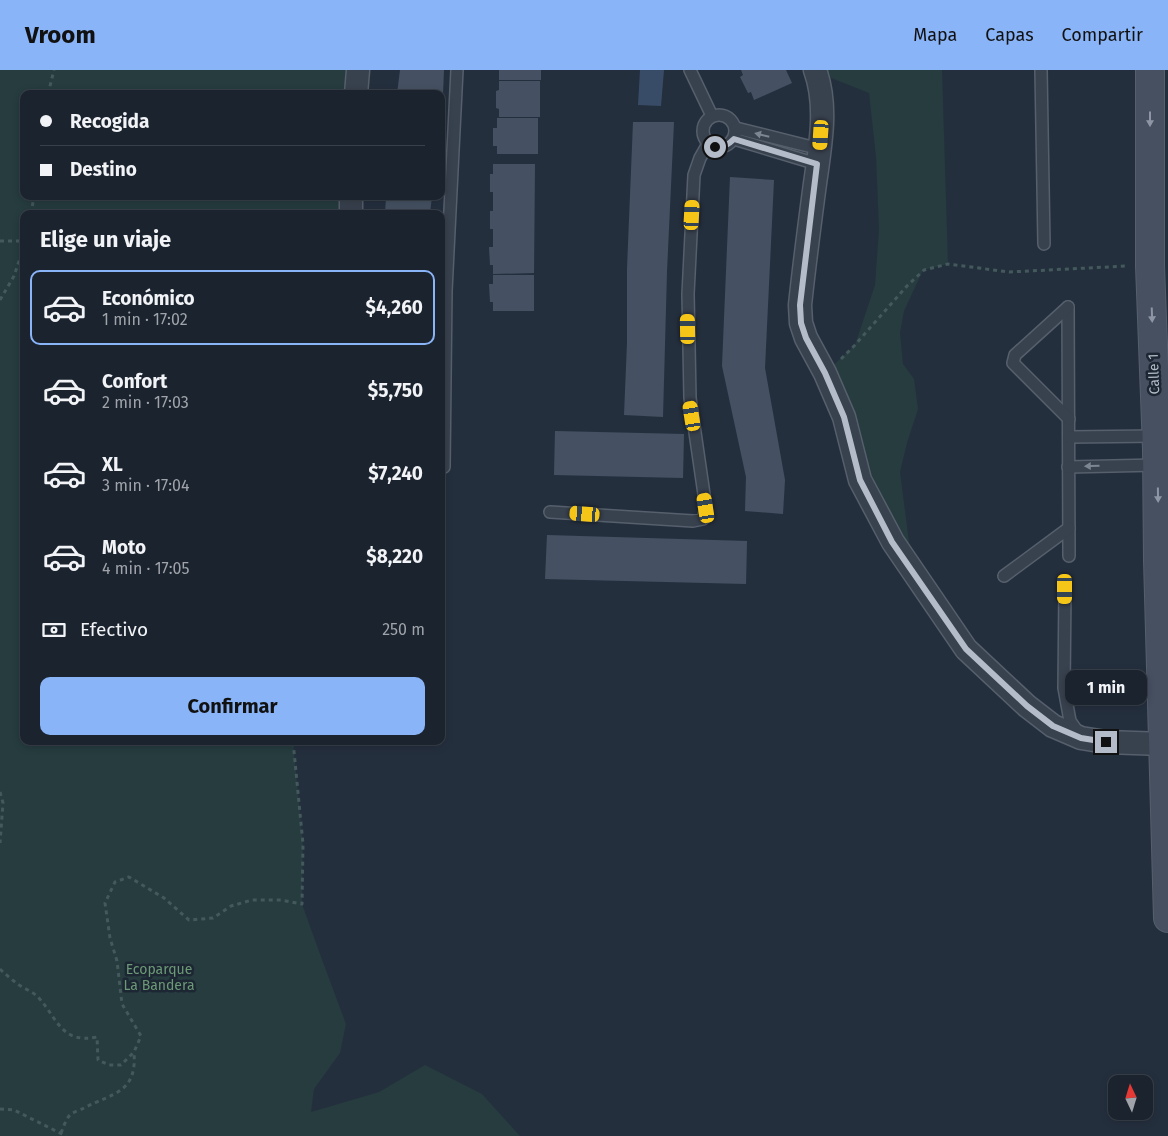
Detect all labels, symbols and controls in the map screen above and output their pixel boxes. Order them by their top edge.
text: Vroom [25,21,96,49]
text: Mapa [913,24,957,46]
text: Capas [985,24,1034,46]
text: Compartir [1062,24,1143,46]
text: Recogida [70,110,149,133]
one-way arrow [1146,111,1154,127]
car [812,120,829,150]
one-way arrow [755,131,770,139]
route start [704,136,726,158]
text: Destino [70,158,137,181]
car [683,200,700,230]
text: Elige un viaje [40,226,171,253]
icon: car [42,285,87,330]
text: Económico [102,287,195,310]
text: $4,260 [366,296,423,319]
one-way arrow [1148,307,1156,323]
text: 1 min · 17:02 [102,310,188,329]
car [680,314,695,344]
street label: Calle 1 [1145,353,1163,395]
icon: car [42,368,87,413]
text: Confort [102,370,167,393]
text: $5,750 [368,379,423,402]
text: 2 min · 17:03 [102,393,189,412]
car [682,400,701,432]
icon: car [42,451,87,496]
text: XL [102,453,123,476]
text: $7,240 [368,462,423,485]
one-way arrow [1084,462,1100,470]
text: 3 min · 17:04 [102,476,189,495]
one-way arrow [1154,487,1162,503]
car [696,492,715,524]
car [569,505,600,523]
icon: car [42,534,87,579]
text: Moto [102,536,146,559]
text: $8,220 [366,545,423,568]
text: 4 min · 17:05 [102,559,190,578]
car [1057,574,1072,604]
icon: cash [40,616,68,644]
text: Efectivo [80,618,148,641]
text: 250 m [382,620,425,639]
callout: 1 min [1065,670,1147,704]
button: Confirmar [40,677,425,735]
text: 1 min [1087,678,1125,697]
route end [1095,731,1117,753]
park label: Ecoparque La Bandera [123,961,195,994]
north arrow [1108,1075,1152,1120]
map controls [1108,1075,1153,1120]

